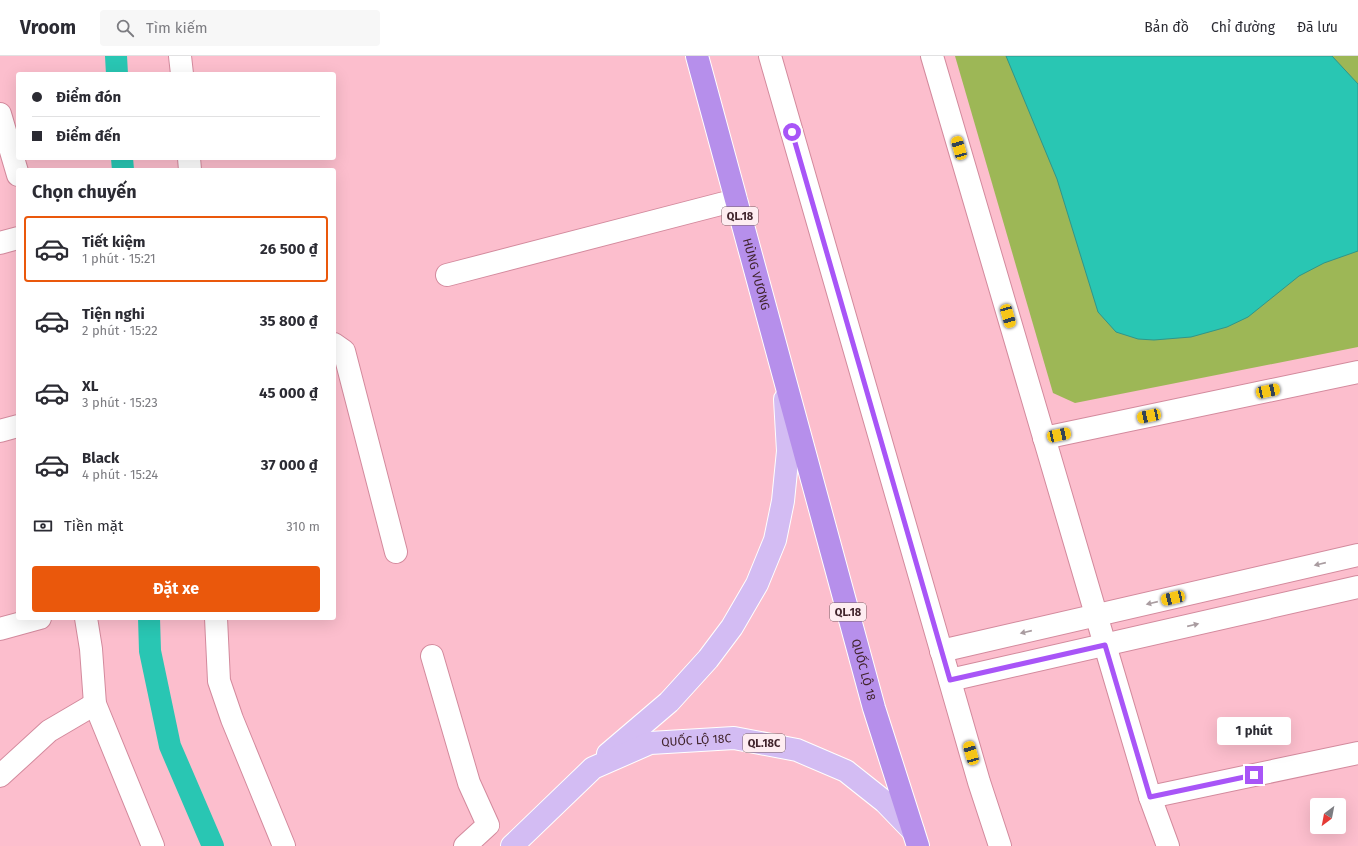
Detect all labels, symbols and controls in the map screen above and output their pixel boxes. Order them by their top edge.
search box [100,10,380,46]
text: Vroom [20,16,76,39]
icon: search [114,17,136,39]
text: Tìm kiếm [146,19,208,37]
text: Bản đồ [1144,19,1189,36]
text: Chỉ đường [1211,19,1275,36]
text: Đã lưu [1297,19,1338,36]
text: Điểm đón [56,88,121,106]
route start [783,123,801,141]
text: Điểm đến [56,127,121,145]
car [950,135,968,161]
text: Chọn chuyến [32,181,137,203]
road number: QL.18 [722,207,758,225]
icon: car [34,231,70,267]
text: Tiết kiệm [82,233,145,251]
street label: HÙNG VƯƠNG [740,237,773,312]
text: 26 500 ₫ [260,240,318,258]
text: 1 phút · 15:21 [82,251,156,266]
icon: car [34,303,70,339]
car [999,303,1017,329]
text: Tiện nghi [82,305,145,323]
text: 35 800 ₫ [260,312,318,330]
text: 2 phút · 15:22 [82,323,158,338]
icon: car [34,375,70,411]
text: XL [82,377,98,395]
car [1255,383,1281,399]
text: 45 000 ₫ [259,384,318,402]
text: 3 phút · 15:23 [82,395,158,410]
car [1136,408,1162,424]
car [1046,427,1072,443]
icon: car [34,447,70,483]
text: Black [82,449,119,467]
text: 37 000 ₫ [261,456,318,474]
text: 4 phút · 15:24 [82,467,158,482]
icon: cash [32,515,54,537]
text: Tiền mặt [64,517,123,535]
text: 310 m [286,519,320,534]
one-way arrow [1314,561,1326,567]
button: Đặt xe [32,566,320,612]
car [1160,589,1186,607]
one-way arrow [1146,600,1159,606]
road number: QL.18 [830,603,866,621]
one-way arrow [1187,622,1199,628]
one-way arrow [1019,629,1032,635]
street label: QUỐC LỘ 18 [849,637,879,703]
callout: 1 phút [1217,717,1291,745]
text: 1 phút [1236,723,1272,738]
street label: QUỐC LỘ 18C [661,731,732,749]
road number: QL.18C [743,734,785,752]
car [962,740,980,766]
route end [1245,766,1263,784]
north arrow [1310,798,1346,834]
map controls [1310,798,1346,834]

